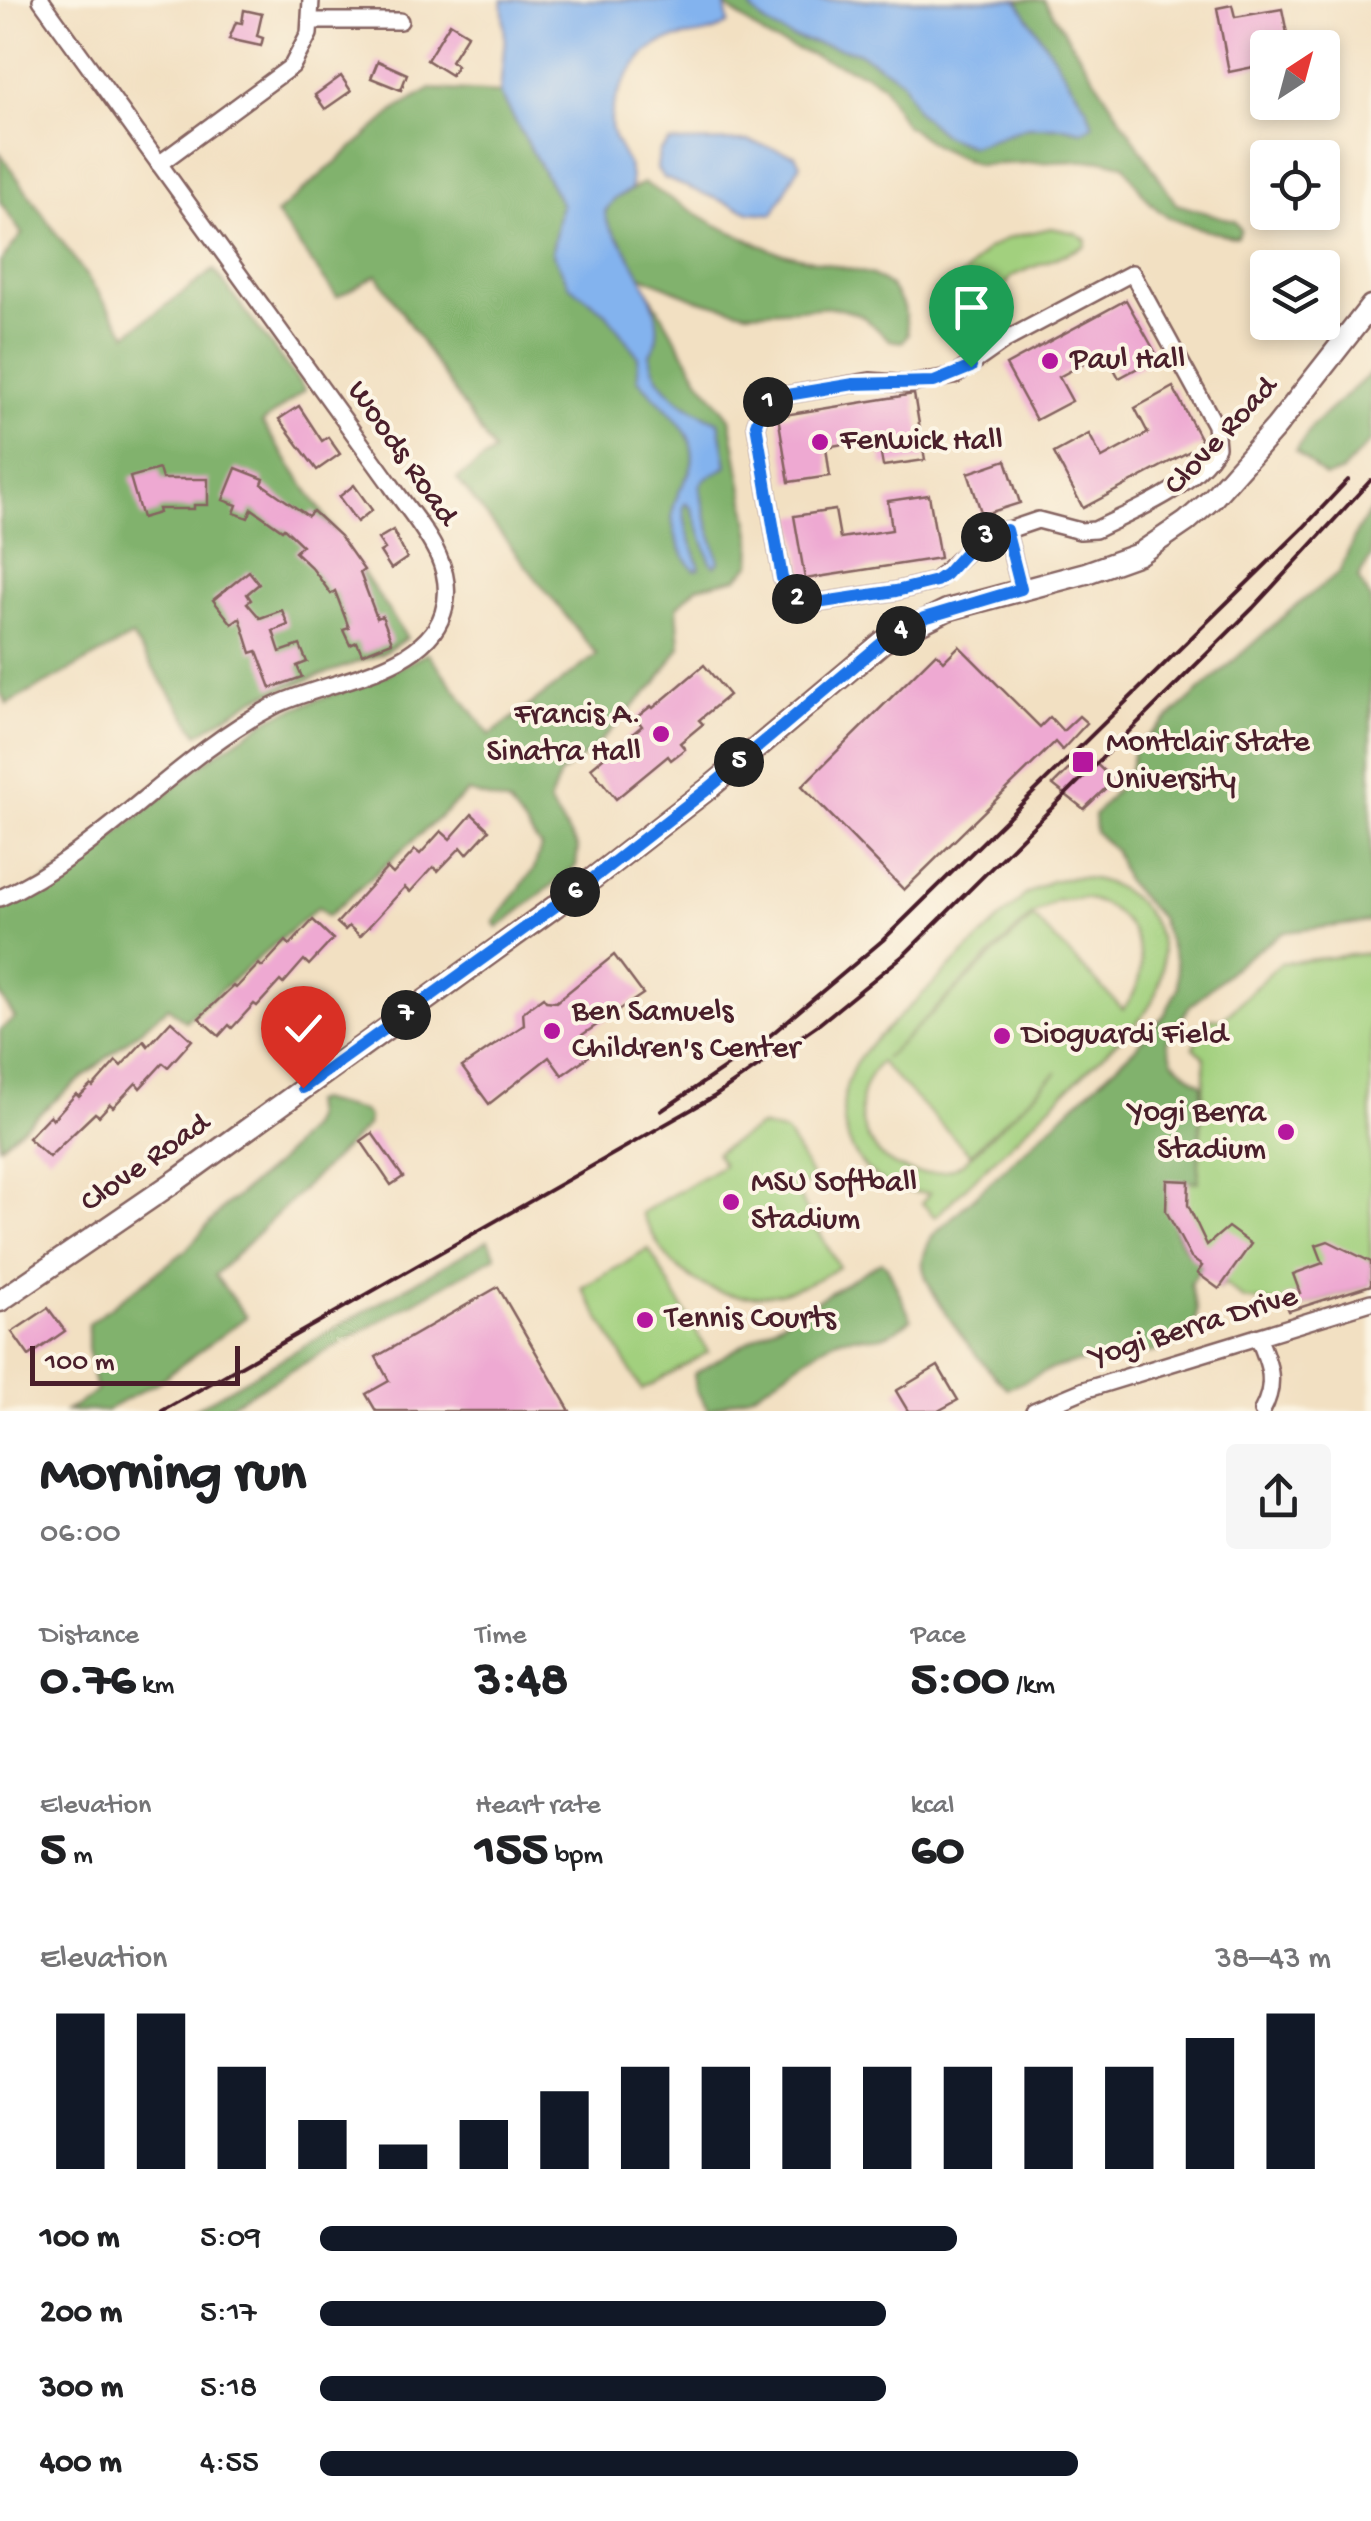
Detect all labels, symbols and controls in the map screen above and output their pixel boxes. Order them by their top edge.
north arrow [1250,30,1340,120]
map controls [1250,30,1340,340]
button: locate [1250,140,1340,230]
button: layers [1250,250,1340,340]
pin [929,265,1014,368]
icon: arrive [944,280,999,335]
place label: Paul Hall [1069,342,1185,380]
marker: Paul Hall [1039,350,1061,372]
street label: Clove Road [1157,368,1288,504]
street label: Woods Road [337,374,466,536]
pin: 1 [743,377,793,427]
text: 1 [762,385,774,418]
place label: Fenwick Hall [839,423,1003,461]
marker: Fenwick Hall [809,431,831,453]
pin: 3 [961,512,1011,562]
text: 3 [979,520,993,553]
pin: 2 [772,574,822,624]
text: 2 [790,582,804,615]
pin: 4 [876,606,926,656]
text: 4 [894,614,908,647]
place label: Francis A. Sinatra Hall [486,697,641,772]
marker: Francis A. Sinatra Hall [650,723,672,745]
place label: Montclair State University [1106,725,1310,800]
pin: 5 [714,737,764,787]
text: 5 [732,745,746,778]
marker: Montclair State University [1070,749,1096,775]
pin: 6 [550,867,600,917]
text: 6 [568,875,582,908]
pin [261,986,346,1089]
pin: 7 [381,990,431,1040]
place label: Ben Samuels Children's Center [571,994,802,1069]
text: 7 [399,998,413,1031]
icon: check [276,1001,331,1056]
place label: Dioguardi Field [1020,1017,1230,1055]
marker: Ben Samuels Children's Center [541,1020,563,1042]
marker: Dioguardi Field [991,1025,1013,1047]
place label: Yogi Berra Stadium [1126,1095,1267,1170]
street label: Clove Road [74,1104,220,1222]
marker: Yogi Berra Stadium [1275,1121,1297,1143]
place label: MSU Softball Stadium [751,1165,917,1240]
marker: MSU Softball Stadium [720,1191,742,1213]
street label: Yogi Berra Drive [1083,1278,1303,1378]
place label: Tennis Courts [663,1301,837,1339]
marker: Tennis Courts [634,1309,656,1331]
scale bar [30,1341,240,1386]
text: 100 m [45,1347,115,1380]
button: share [1226,1444,1331,1549]
text: Morning run [40,1445,306,1509]
text: 06:00 [40,1515,121,1553]
text: Distance [40,1620,139,1653]
text: Time [475,1620,527,1653]
text: Pace [911,1620,966,1653]
text: 0.76 [40,1653,135,1712]
text: 3:48 [475,1653,568,1712]
text: 5:00 [911,1653,1009,1712]
text: km [135,1670,174,1703]
text: /km [1009,1670,1055,1703]
text: Elevation [40,1790,151,1823]
text: Heart rate [475,1790,601,1823]
text: kcal [911,1790,954,1823]
text: 5 [40,1823,66,1882]
text: 155 [475,1823,548,1882]
text: 60 [911,1823,964,1882]
text: m [66,1840,93,1873]
text: bpm [548,1840,603,1873]
text: Elevation [40,1941,167,1979]
text: 38–43 m [1215,1941,1331,1979]
text: 100 m [40,2220,120,2258]
text: 5:09 [200,2220,261,2258]
text: 200 m [40,2295,122,2333]
text: 5:17 [200,2295,256,2333]
text: 300 m [40,2370,123,2408]
text: 5:18 [200,2370,257,2408]
text: 400 m [40,2445,122,2483]
text: 4:55 [200,2445,259,2483]

